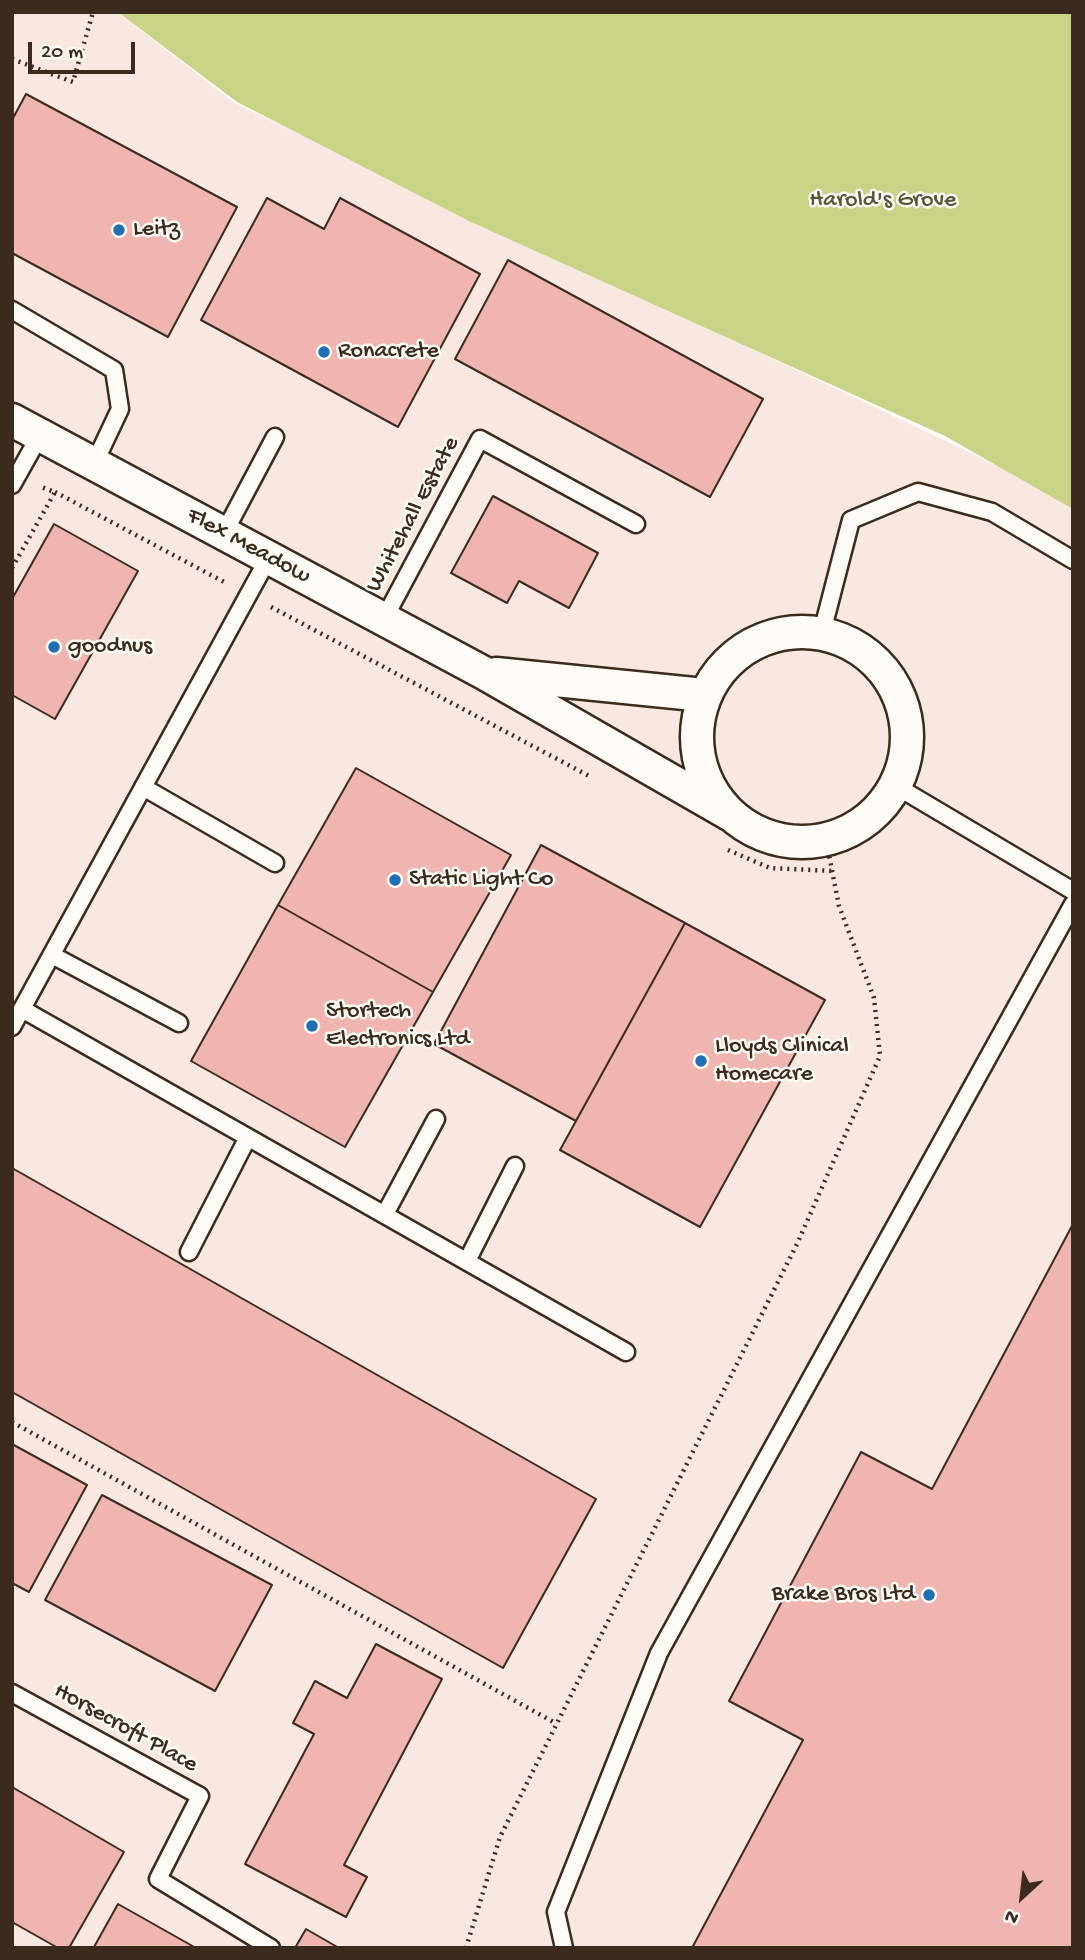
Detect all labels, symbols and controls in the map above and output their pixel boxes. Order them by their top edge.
scale bar [32,28,138,72]
text: 20 m [41,41,83,66]
park label: Harold's Grove [810,187,956,215]
place label: Leitz [133,216,180,244]
marker: Leitz [111,222,127,238]
place label: Ronacrete [338,338,439,366]
marker: Ronacrete [316,344,332,360]
street label: Whitehall Estate [361,432,467,598]
street label: Flex Meadow [181,502,315,592]
place label: goodnus [68,633,152,661]
marker: goodnus [46,639,62,655]
place label: Static Light Co [409,866,554,894]
marker: Static Light Co [387,872,403,888]
place label: Stortech Electronics Ltd [326,998,469,1054]
marker: Stortech Electronics Ltd [304,1018,320,1034]
place label: Lloyds Clinical Homecare [715,1033,849,1089]
marker: Lloyds Clinical Homecare [693,1053,709,1069]
place label: Brake Bros Ltd [772,1581,915,1609]
marker: Brake Bros Ltd [921,1587,937,1603]
street label: Horsecroft Place [48,1678,202,1780]
north arrow [987,1862,1057,1932]
text: N [1001,1903,1023,1929]

